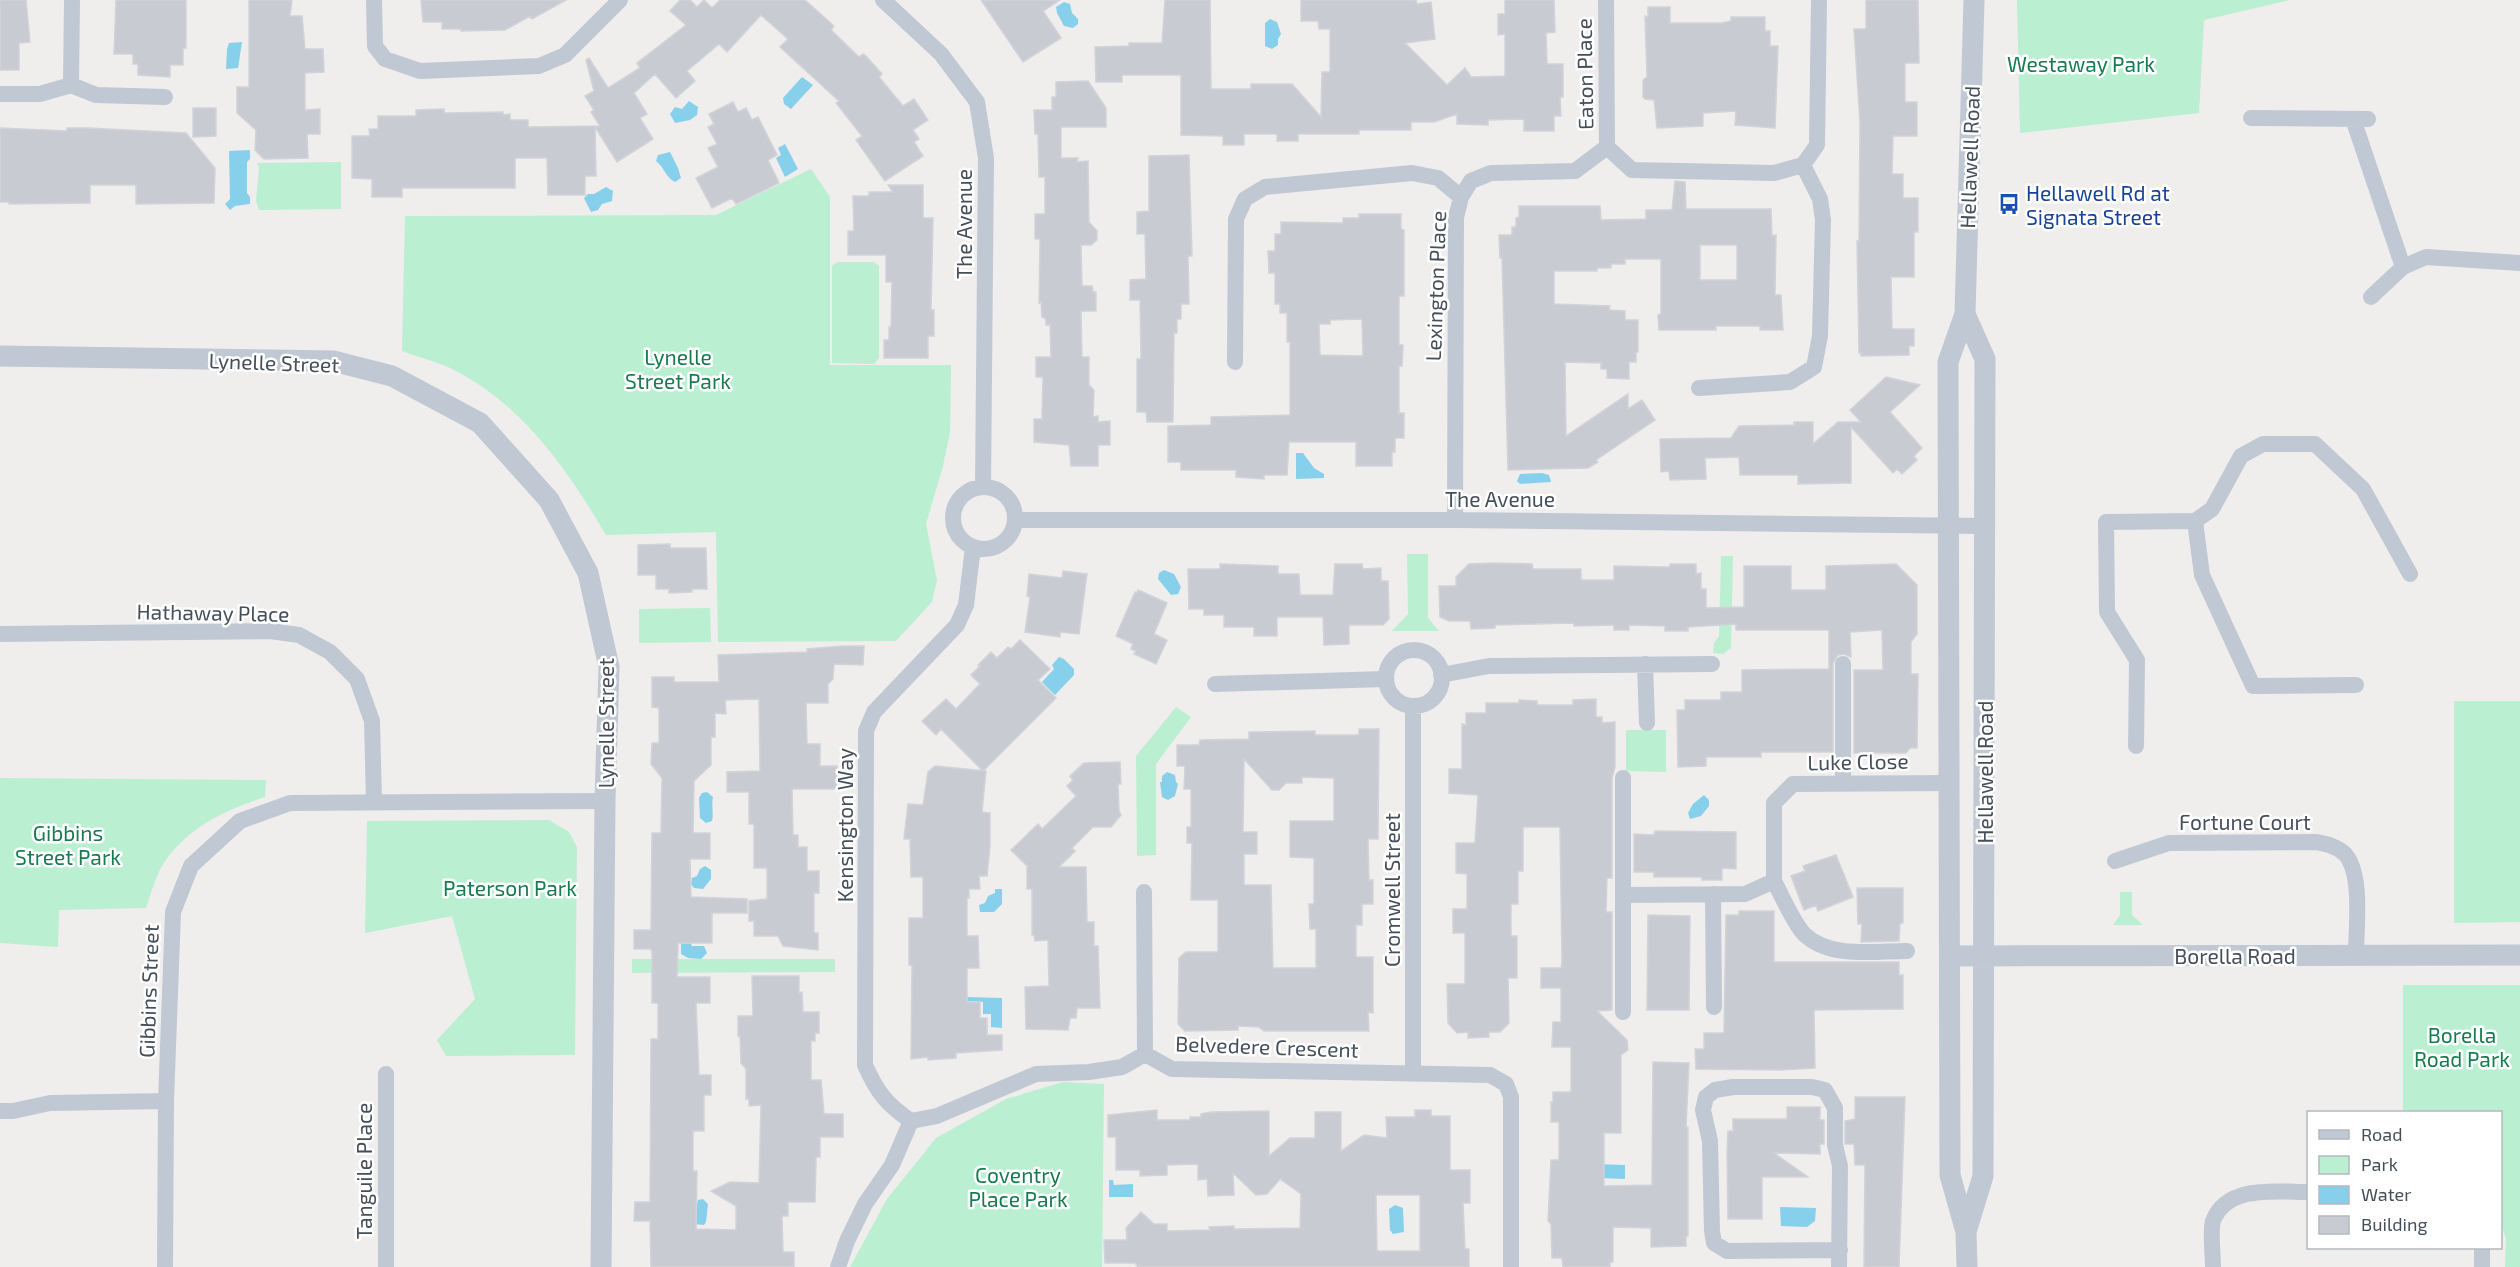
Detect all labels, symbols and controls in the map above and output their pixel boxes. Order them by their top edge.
street label: Eaton Place [1571,18,1597,130]
park label: Westaway Park [2007,51,2155,76]
street label: Hellawell Road [1954,85,1984,229]
street label: The Avenue [951,169,976,279]
place label: Hellawell Rd at Signata Street [2026,180,2170,229]
bus stop icon: Hellawell Rd at Signata Street [1997,192,2021,216]
street label: Lexington Place [1420,210,1450,362]
park label: Lynelle Street Park [625,344,731,393]
street label: Lynelle Street [208,347,340,377]
street label: The Avenue [1445,486,1555,511]
street label: Hathaway Place [136,598,290,626]
street label: Lynelle Street [593,658,618,788]
street label: Hellawell Road [1972,701,1997,843]
street label: Kensington Way [832,748,857,902]
street label: Luke Close [1807,748,1909,774]
street label: Fortune Court [2179,809,2311,834]
street label: Cromwell Street [1379,813,1404,967]
park label: Gibbins Street Park [15,820,121,869]
park label: Paterson Park [443,875,577,900]
street label: Gibbins Street [133,924,163,1058]
street label: Borella Road [2174,943,2296,968]
park label: Borella Road Park [2414,1022,2510,1071]
street label: Belvedere Crescent [1175,1030,1359,1062]
street label: Tanguile Place [351,1103,376,1239]
legend [2307,1111,2502,1249]
text: Road [2361,1123,2402,1145]
text: Park [2361,1153,2398,1175]
park label: Coventry Place Park [968,1162,1068,1211]
text: Water [2361,1183,2411,1205]
text: Building [2361,1213,2428,1235]

